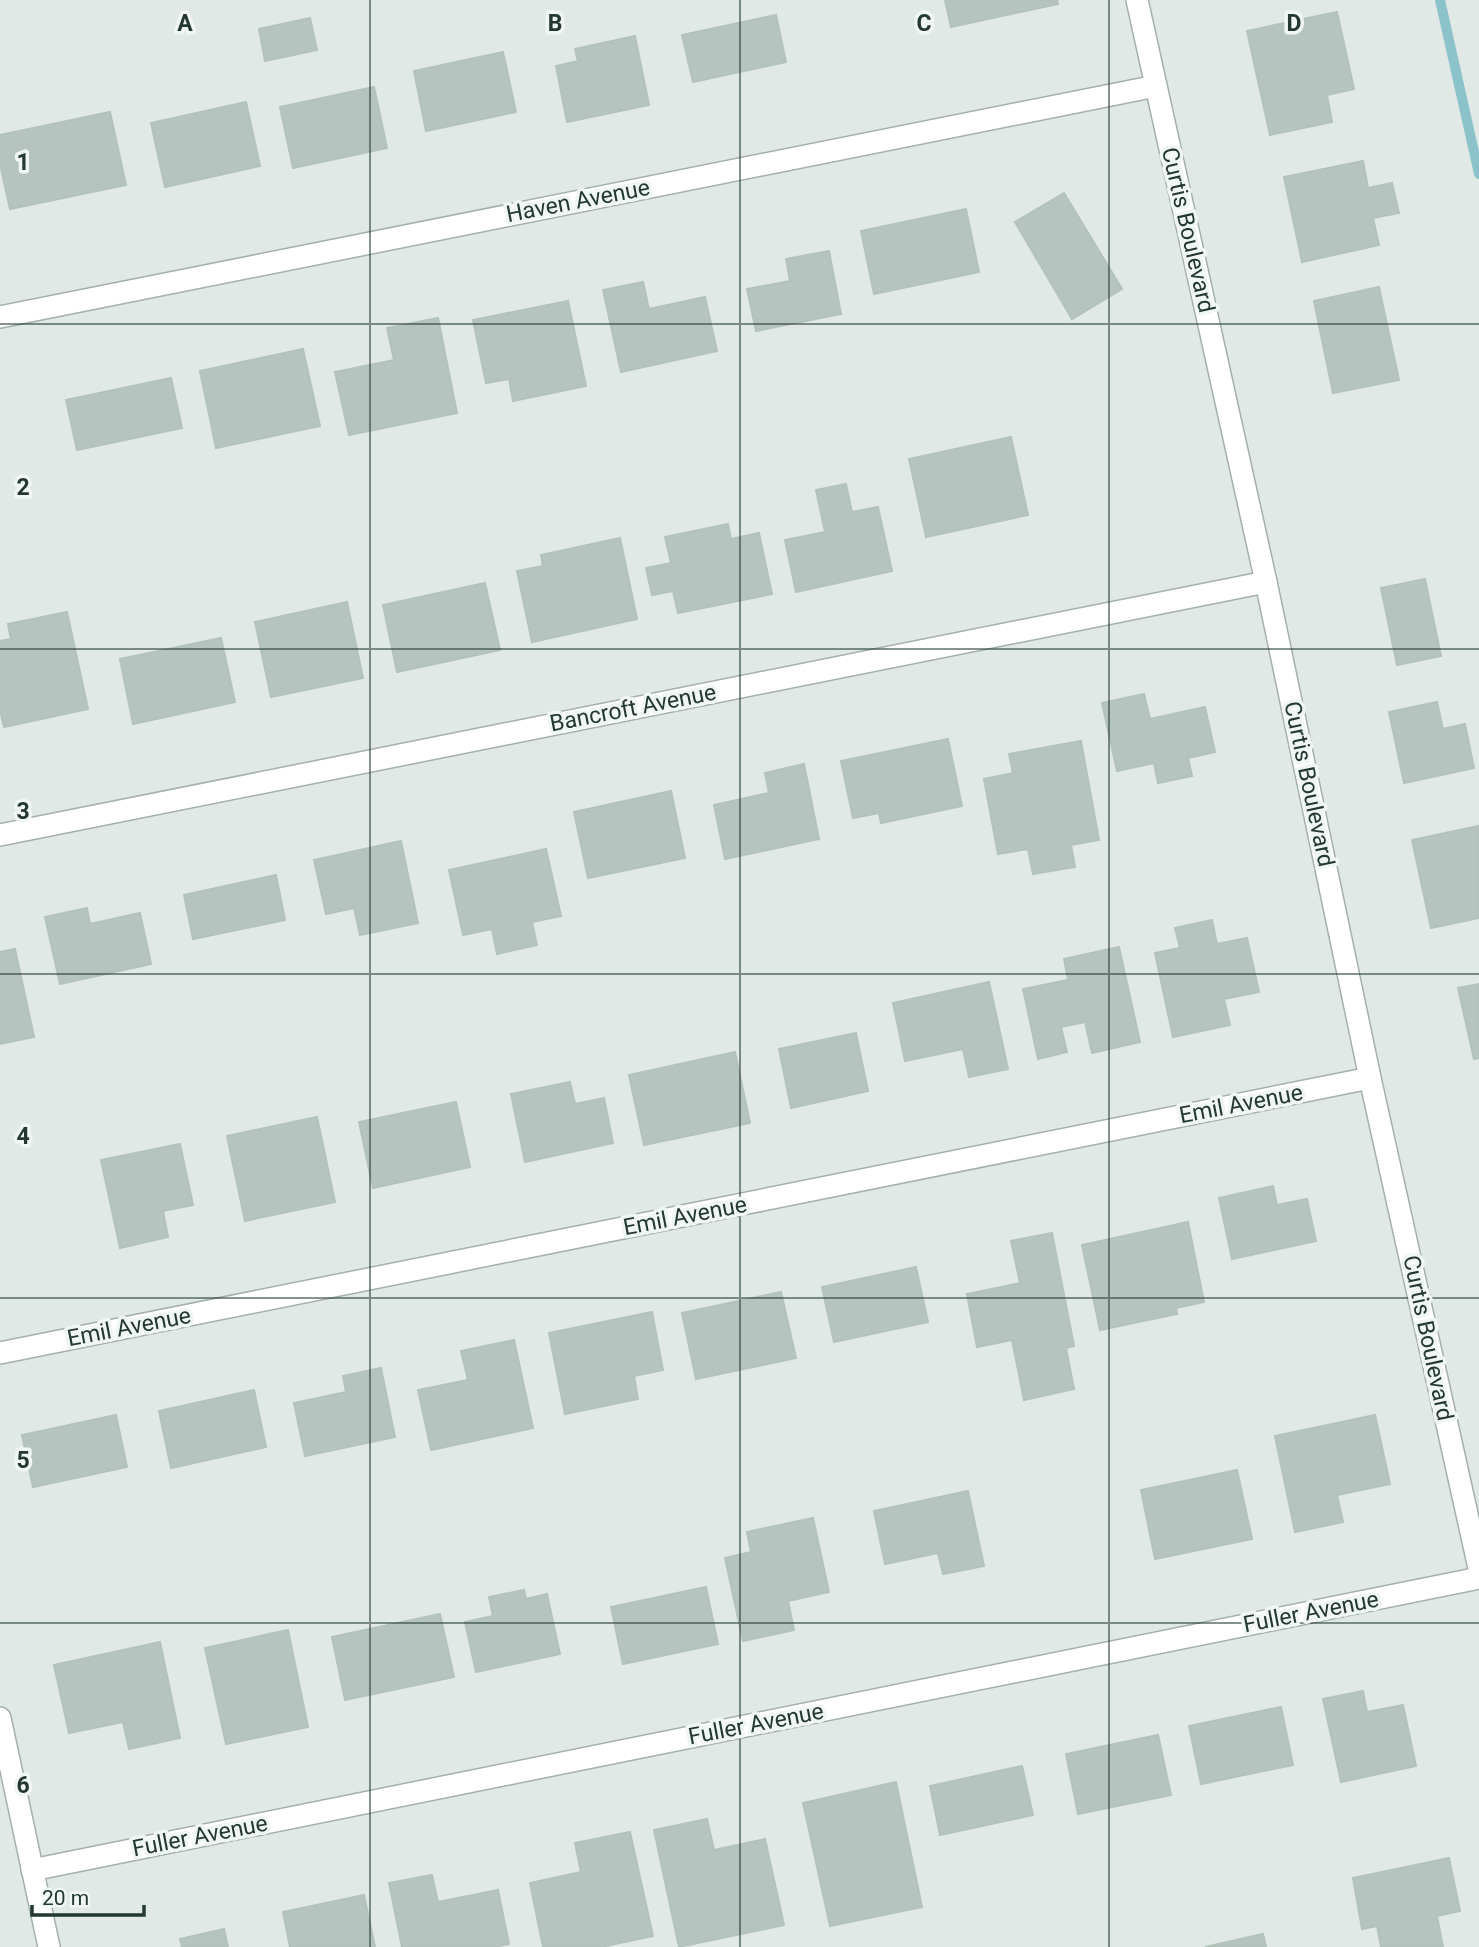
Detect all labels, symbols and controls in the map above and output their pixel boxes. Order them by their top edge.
text: A [177,10,193,37]
text: B [548,10,562,37]
text: C [916,10,932,37]
text: D [1287,10,1301,37]
street label: Curtis Boulevard [1156,145,1220,315]
text: 1 [16,149,30,176]
street label: Haven Avenue [504,174,652,228]
text: 2 [16,474,30,501]
street label: Bancroft Avenue [548,679,718,737]
street label: Curtis Boulevard [1278,699,1340,869]
text: 3 [16,798,30,825]
street label: Emil Avenue [1177,1079,1305,1129]
text: 4 [16,1123,30,1150]
street label: Emil Avenue [621,1191,749,1241]
street label: Curtis Boulevard [1397,1253,1459,1423]
street label: Emil Avenue [65,1302,193,1352]
text: 5 [16,1447,30,1474]
street label: Fuller Avenue [1241,1586,1381,1638]
street label: Fuller Avenue [686,1698,826,1750]
text: 6 [16,1772,30,1799]
street label: Fuller Avenue [130,1810,270,1862]
scale bar [32,1874,144,1918]
text: 20 m [42,1886,89,1910]

